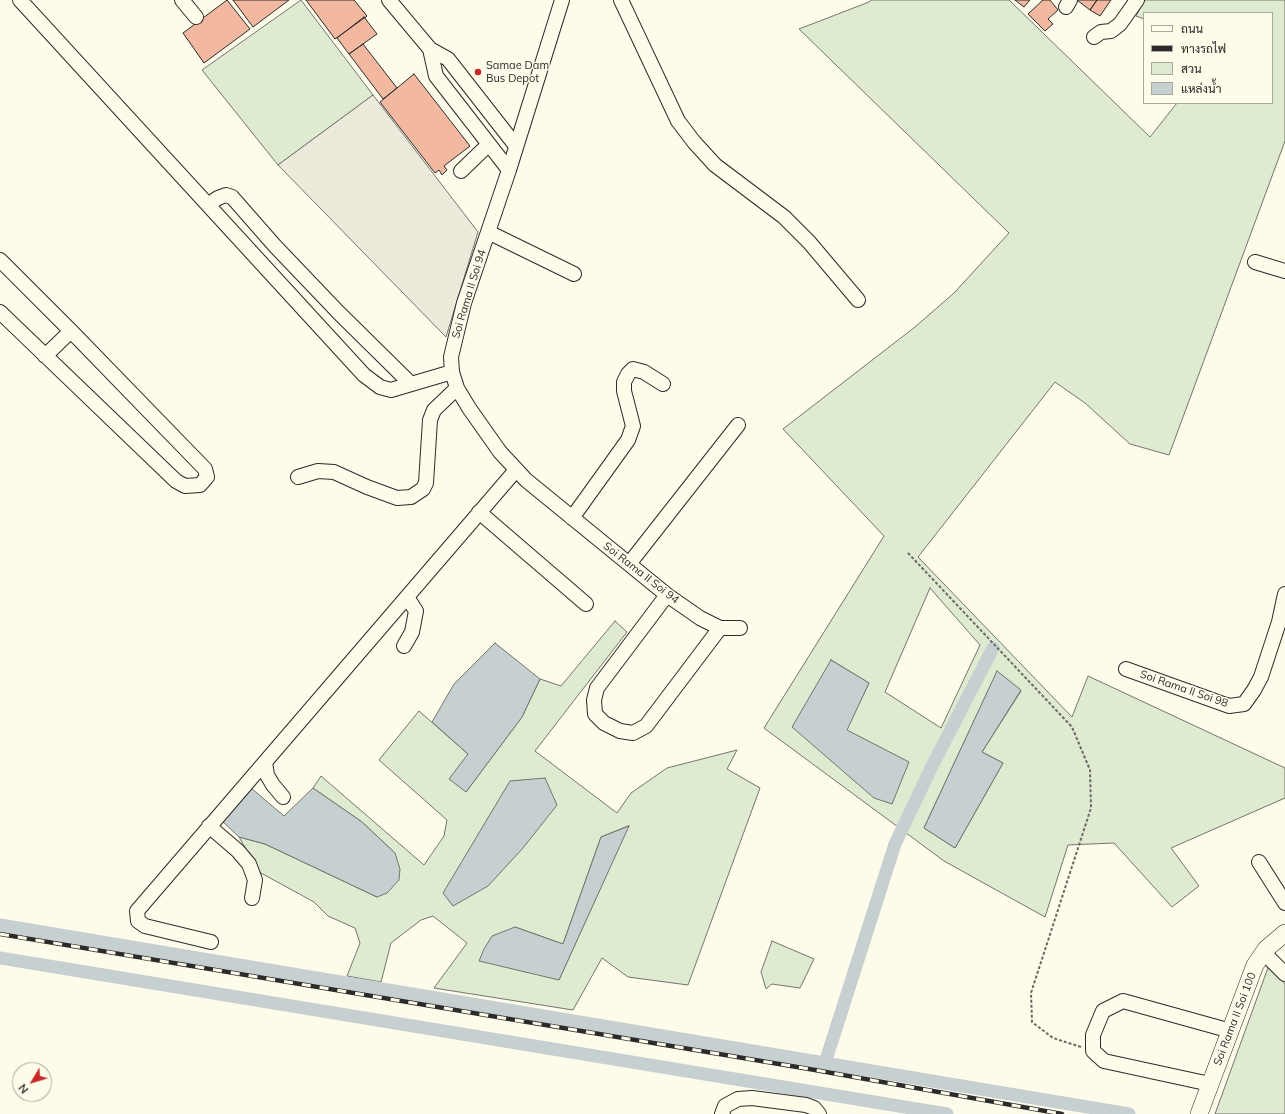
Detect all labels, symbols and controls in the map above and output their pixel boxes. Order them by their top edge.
legend [1143,12,1273,104]
text: ถนน [1181,21,1203,36]
text: ทางรถไฟ [1181,41,1226,56]
place label: Samae Dam Bus Depot [486,59,549,85]
text: สวน [1181,61,1202,76]
marker: Samae Dam Bus Depot [473,67,483,77]
text: แหล่งน้ำ [1181,81,1221,96]
street label: Soi Rama II Soi 94 [449,248,489,340]
street label: Soi Rama II Soi 94 [601,539,681,607]
street label: Soi Rama II Soi 98 [1138,668,1230,710]
street label: Soi Rama II Soi 100 [1211,970,1259,1068]
north arrow [12,1062,52,1102]
text: N [15,1081,31,1096]

